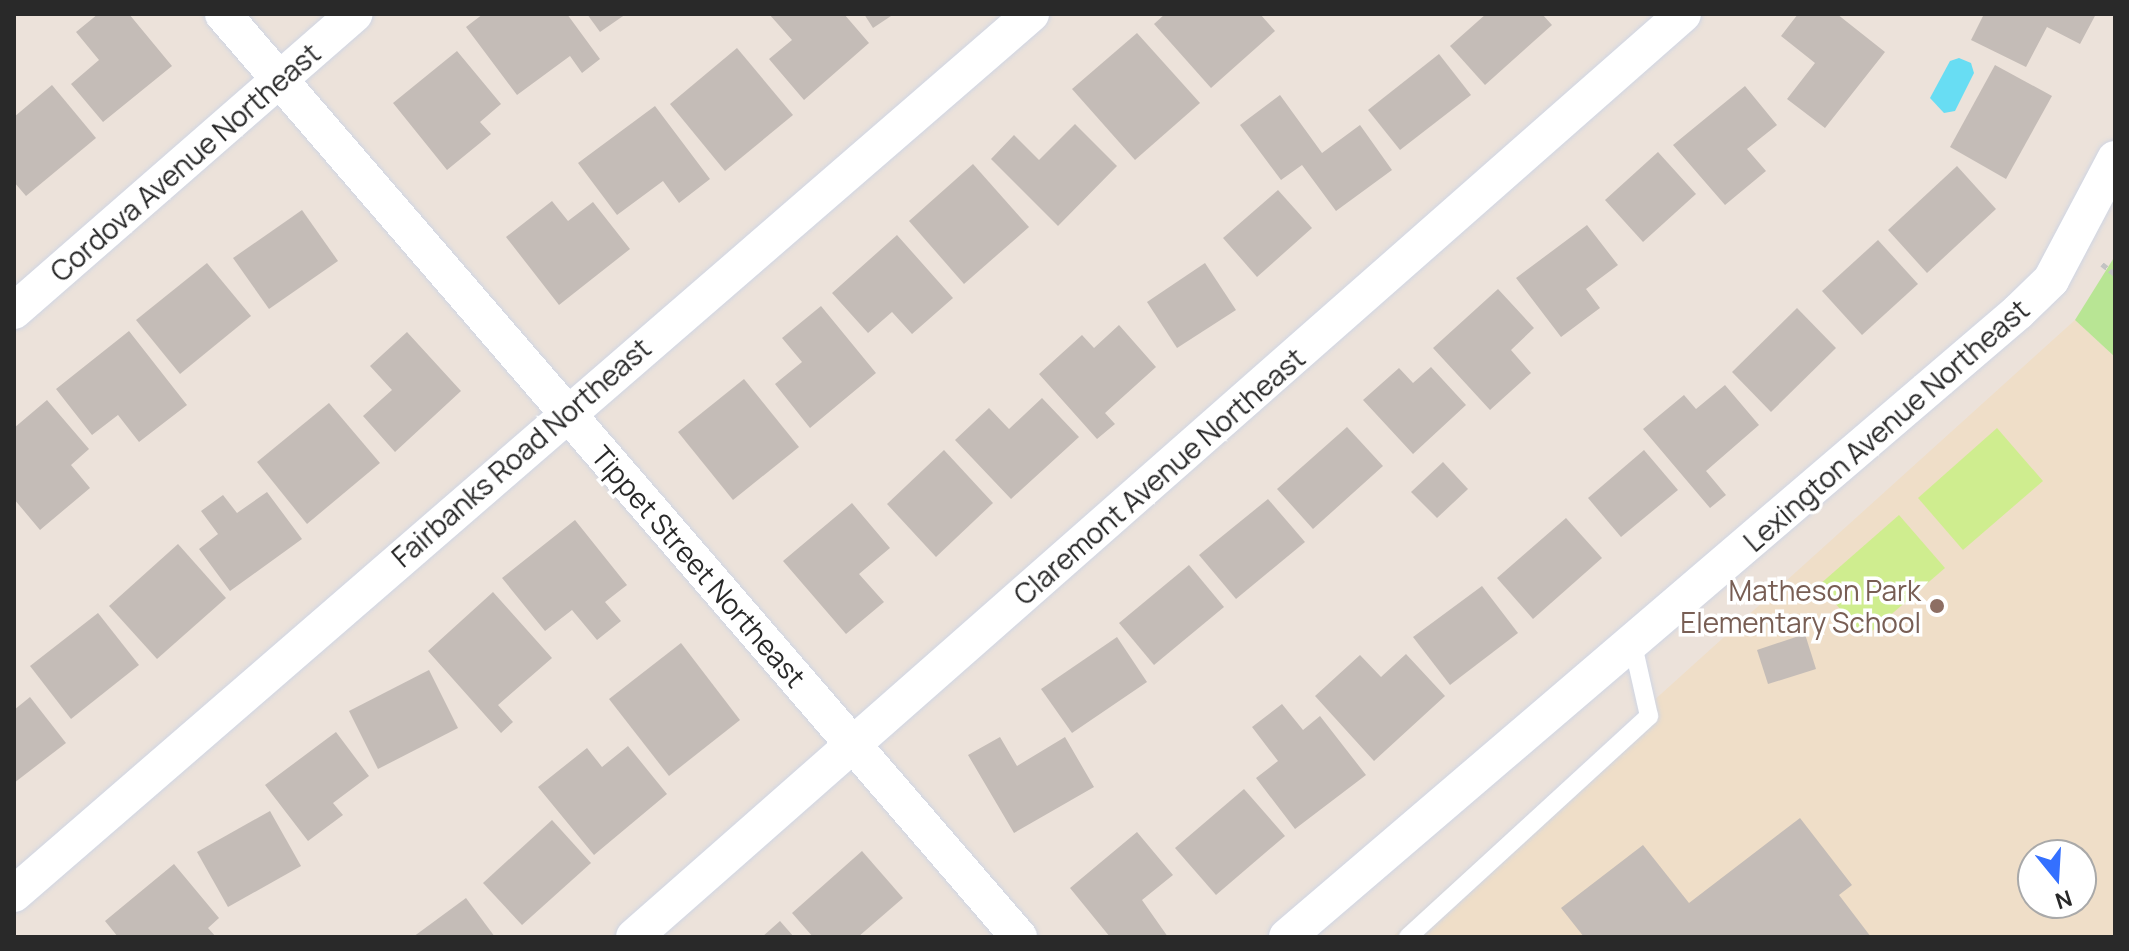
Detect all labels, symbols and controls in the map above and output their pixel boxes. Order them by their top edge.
street label: Cordova Avenue Northeast [43,36,327,288]
street label: Lexington Avenue Northeast [1737,292,2035,558]
street label: Fairbanks Road Northeast [385,331,657,573]
street label: Claremont Avenue Northeast [1007,341,1311,611]
street label: Tippet Street Northeast [585,439,813,693]
place label: Matheson Park Elementary School [1680,573,1921,639]
marker: Matheson Park Elementary School [1928,597,1946,615]
north arrow [2017,839,2097,919]
text: N [2052,883,2076,917]

